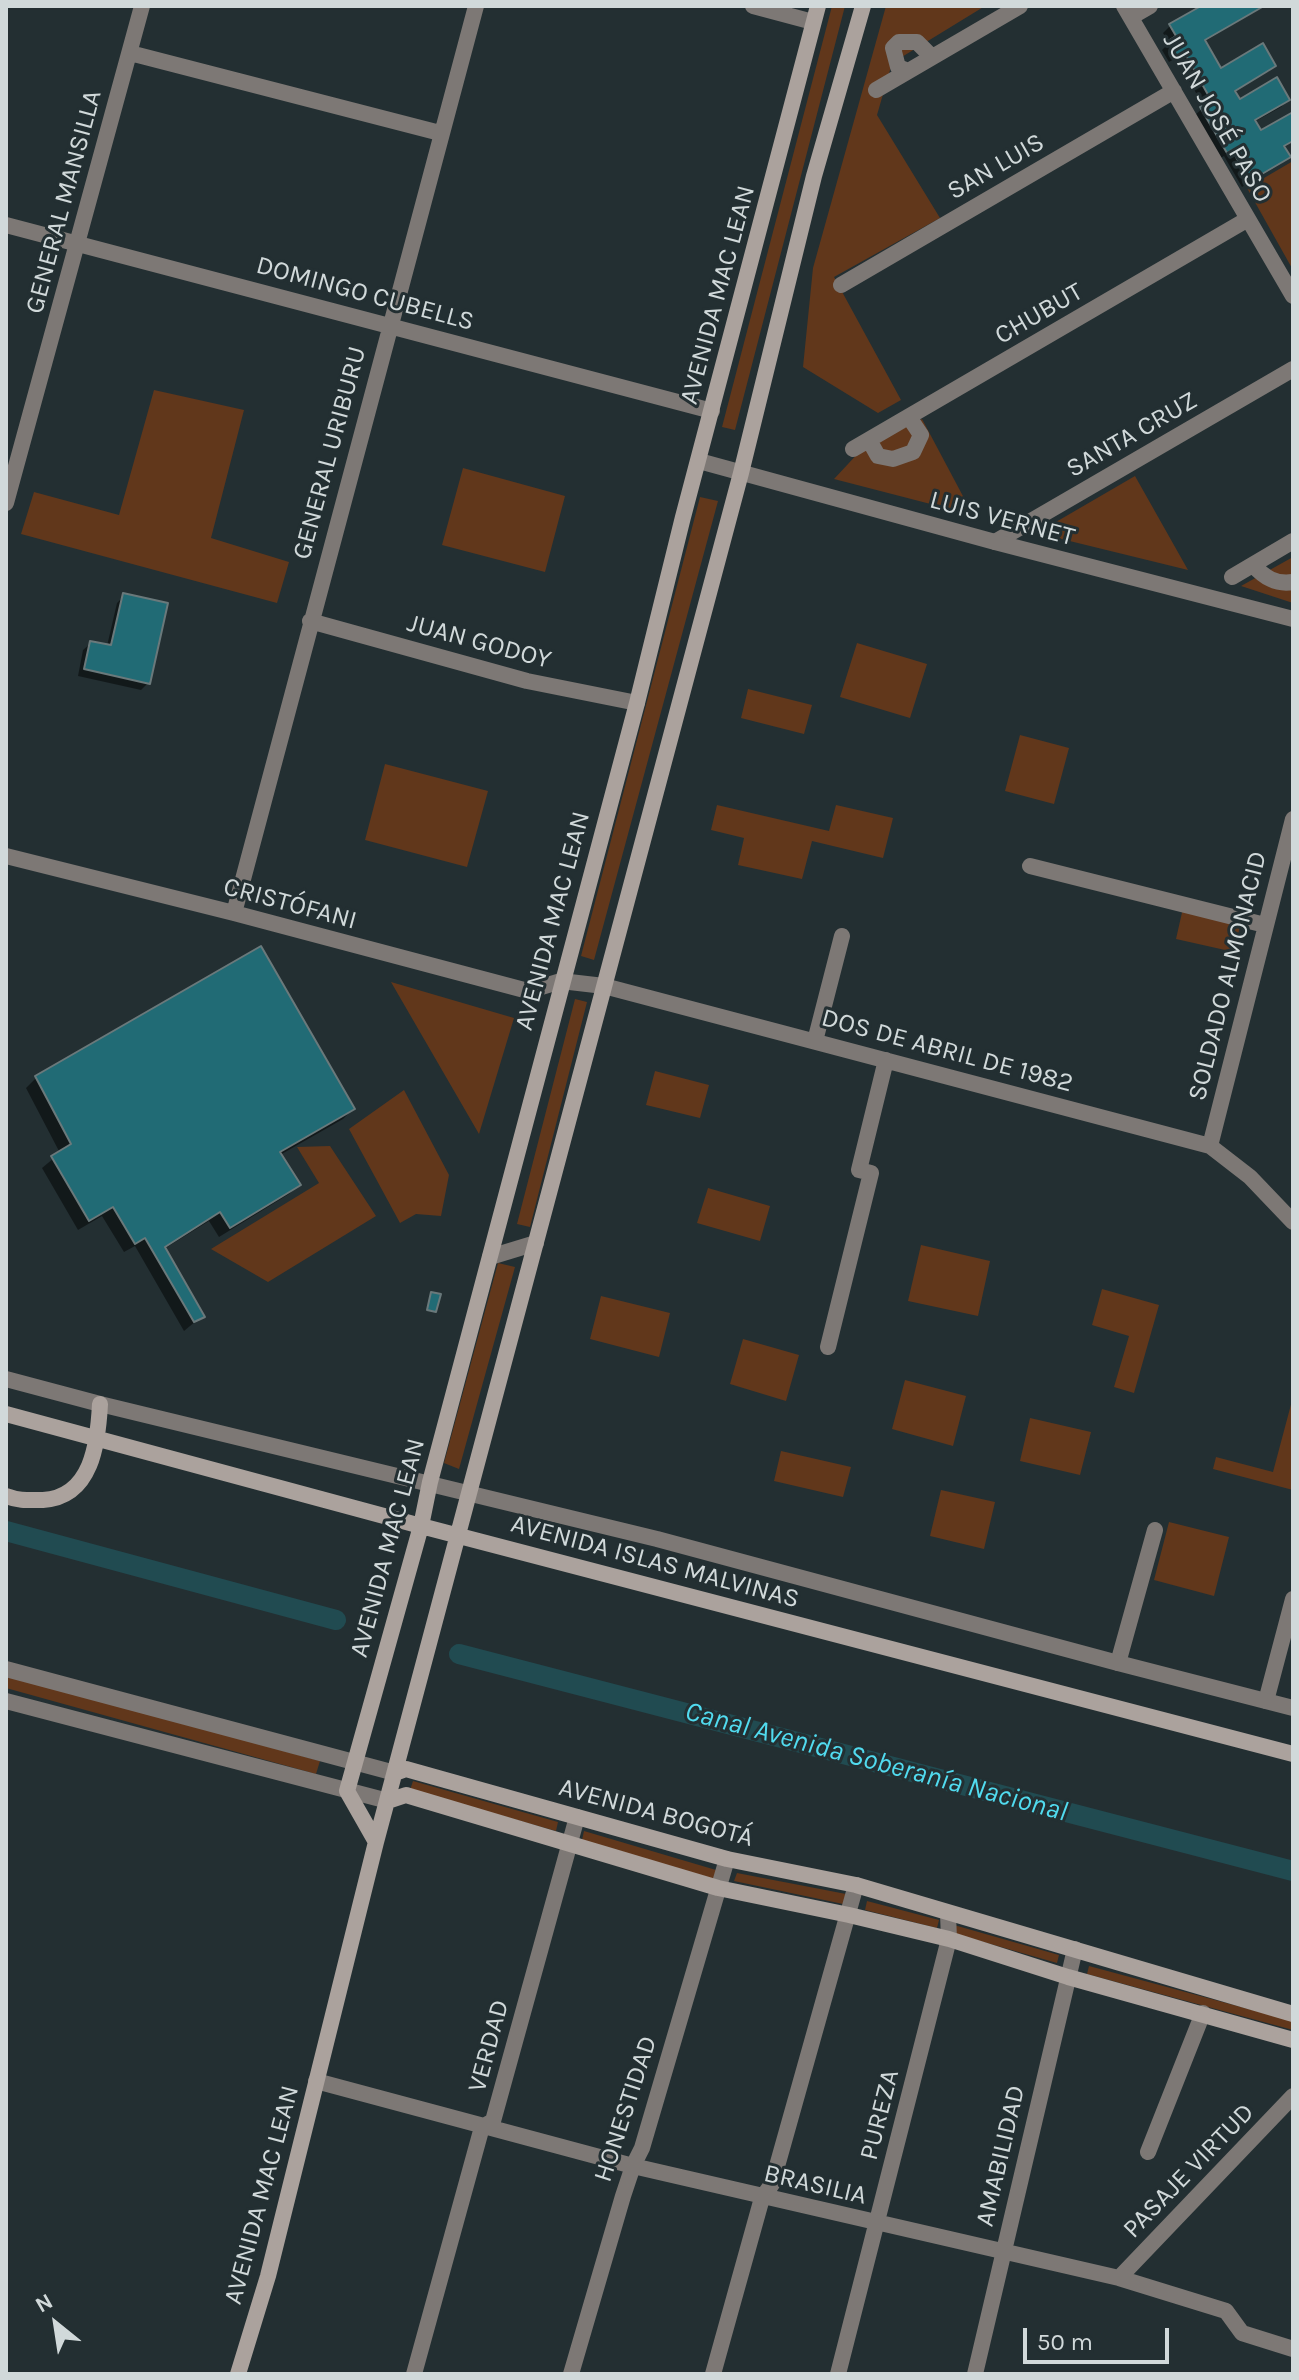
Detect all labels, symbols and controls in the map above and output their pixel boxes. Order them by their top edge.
street label: JUAN JOSÉ PASO [1156,28,1278,208]
street label: GENERAL MANSILLA [19,87,109,317]
street label: SAN LUIS [942,127,1050,207]
street label: AVENIDA MAC LEAN [674,182,762,408]
street label: DOMINGO CUBELLS [253,250,477,338]
street label: CHUBUT [989,276,1089,352]
street label: GENERAL URIBURU [287,343,373,563]
street label: SANTA CRUZ [1061,385,1203,485]
street label: LUIS VERNET [926,485,1078,553]
street label: JUAN GODOY [404,608,554,676]
street label: AVENIDA MAC LEAN [509,808,597,1034]
street label: SOLDADO ALMONACID [1182,848,1274,1104]
street label: CRISTÓFANI [220,871,360,937]
street label: DOS DE ABRIL DE 1982 [818,1002,1076,1100]
street label: AVENIDA MAC LEAN [344,1435,432,1661]
street label: AVENIDA ISLAS MALVINAS [507,1508,803,1616]
water label: Canal Avenida Soberanía Nacional [681,1695,1071,1829]
street label: AVENIDA BOGOTÁ [555,1772,757,1854]
street label: VERDAD [462,1996,516,2096]
street label: HONESTIDAD [588,2032,664,2186]
street label: PUREZA [854,2066,906,2164]
street label: AVENIDA MAC LEAN [218,2082,306,2308]
street label: AMABILIDAD [970,2082,1032,2230]
street label: PASAJE VIRTUD [1117,2097,1261,2245]
street label: BRASILIA [761,2158,869,2212]
north arrow [16,2284,96,2364]
text: N [31,2288,57,2318]
scale bar [1027,2312,1173,2362]
text: 50 m [1037,2328,1093,2356]

